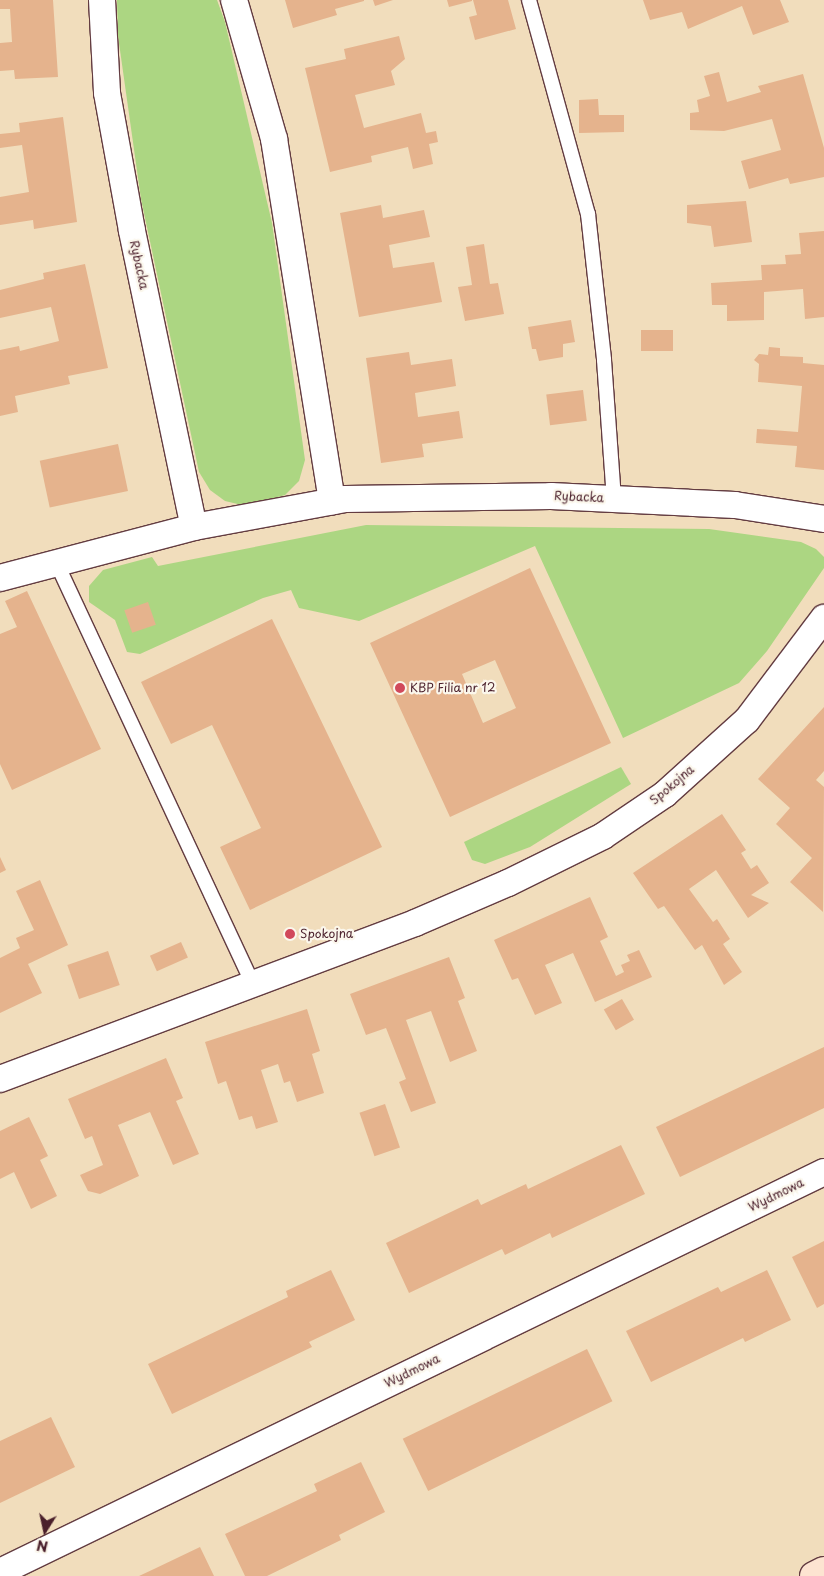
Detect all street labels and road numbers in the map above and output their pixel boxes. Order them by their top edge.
street label: Rybacka [127,239,151,291]
street label: Rybacka [554,488,604,506]
street label: Spokojna [647,762,697,808]
street label: Wydmowa [746,1175,806,1215]
street label: Wydmowa [382,1351,442,1391]

